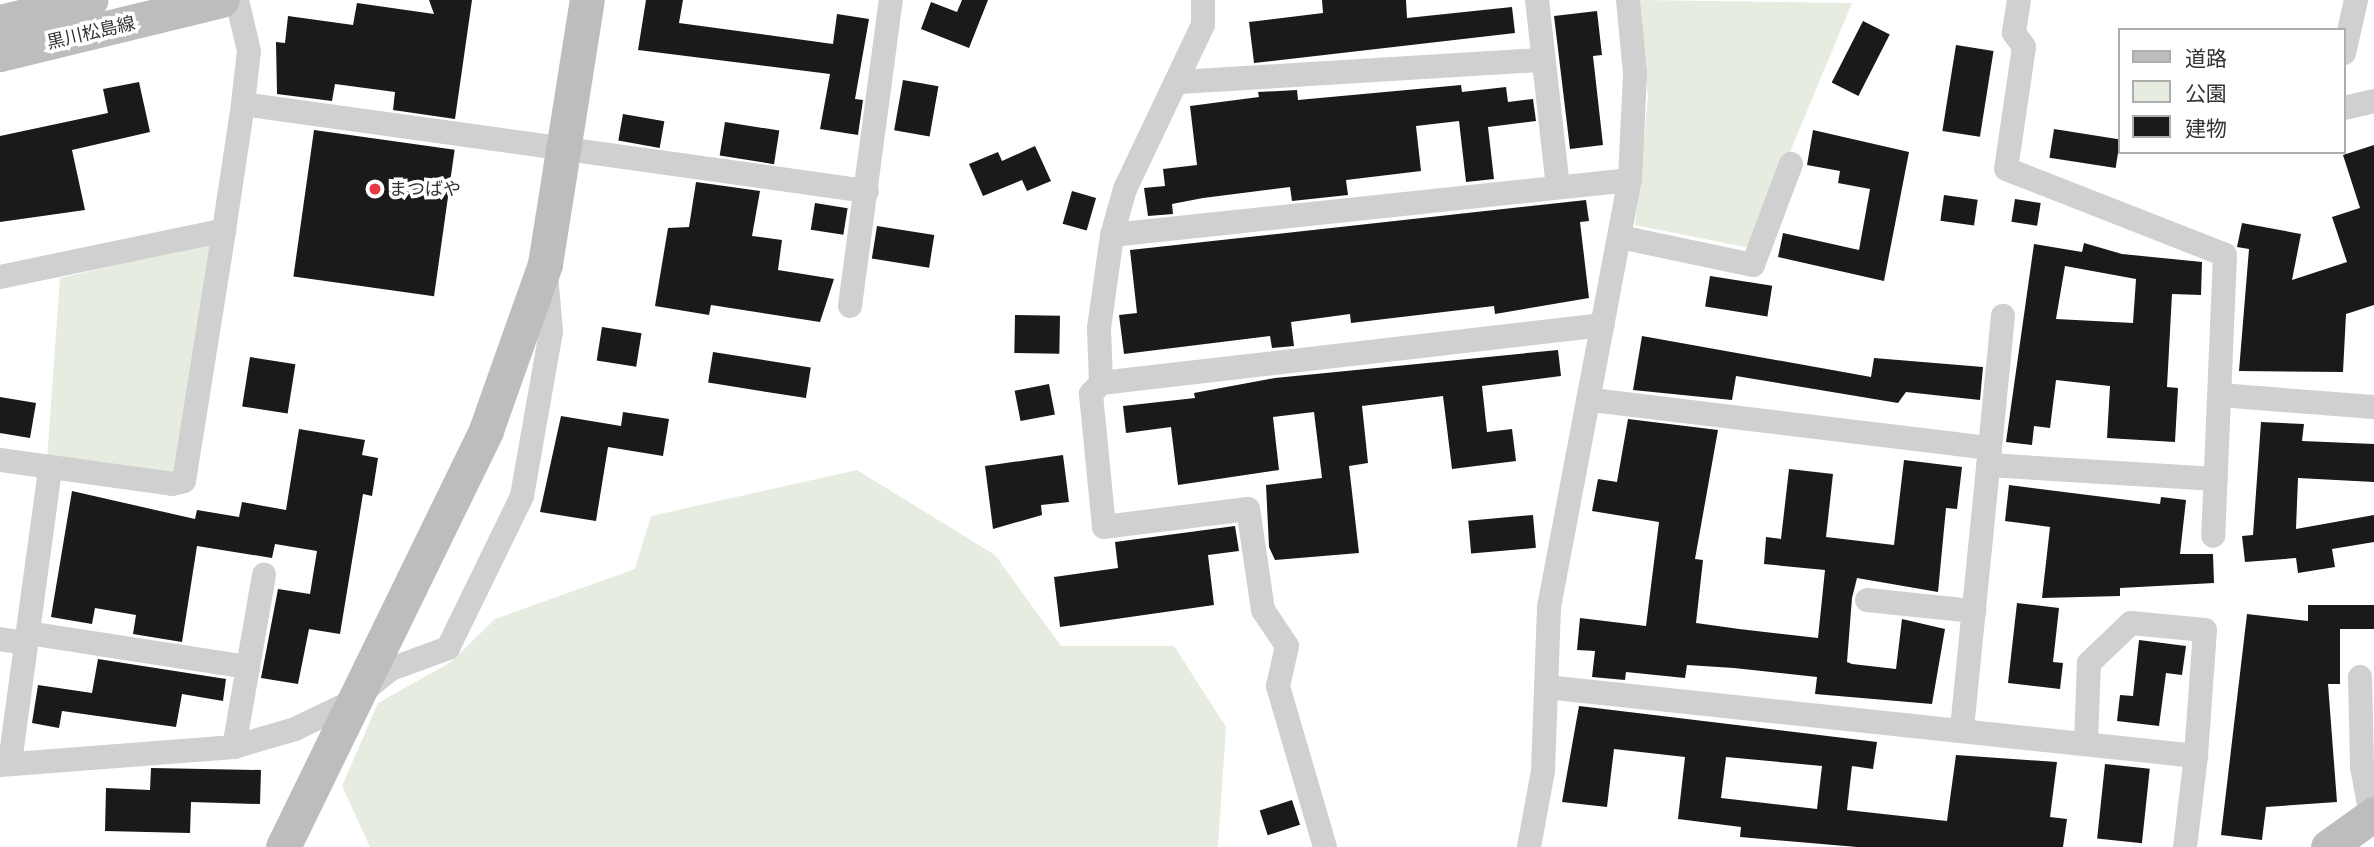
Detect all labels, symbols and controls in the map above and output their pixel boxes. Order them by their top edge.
street label: 黒川松島線 [45,12,137,54]
legend [2118,28,2346,154]
text: 道路 [2185,46,2227,72]
text: 公園 [2185,81,2227,107]
text: 建物 [2185,116,2227,142]
place label: まつばや [389,178,461,200]
marker: まつばや [367,181,383,197]

